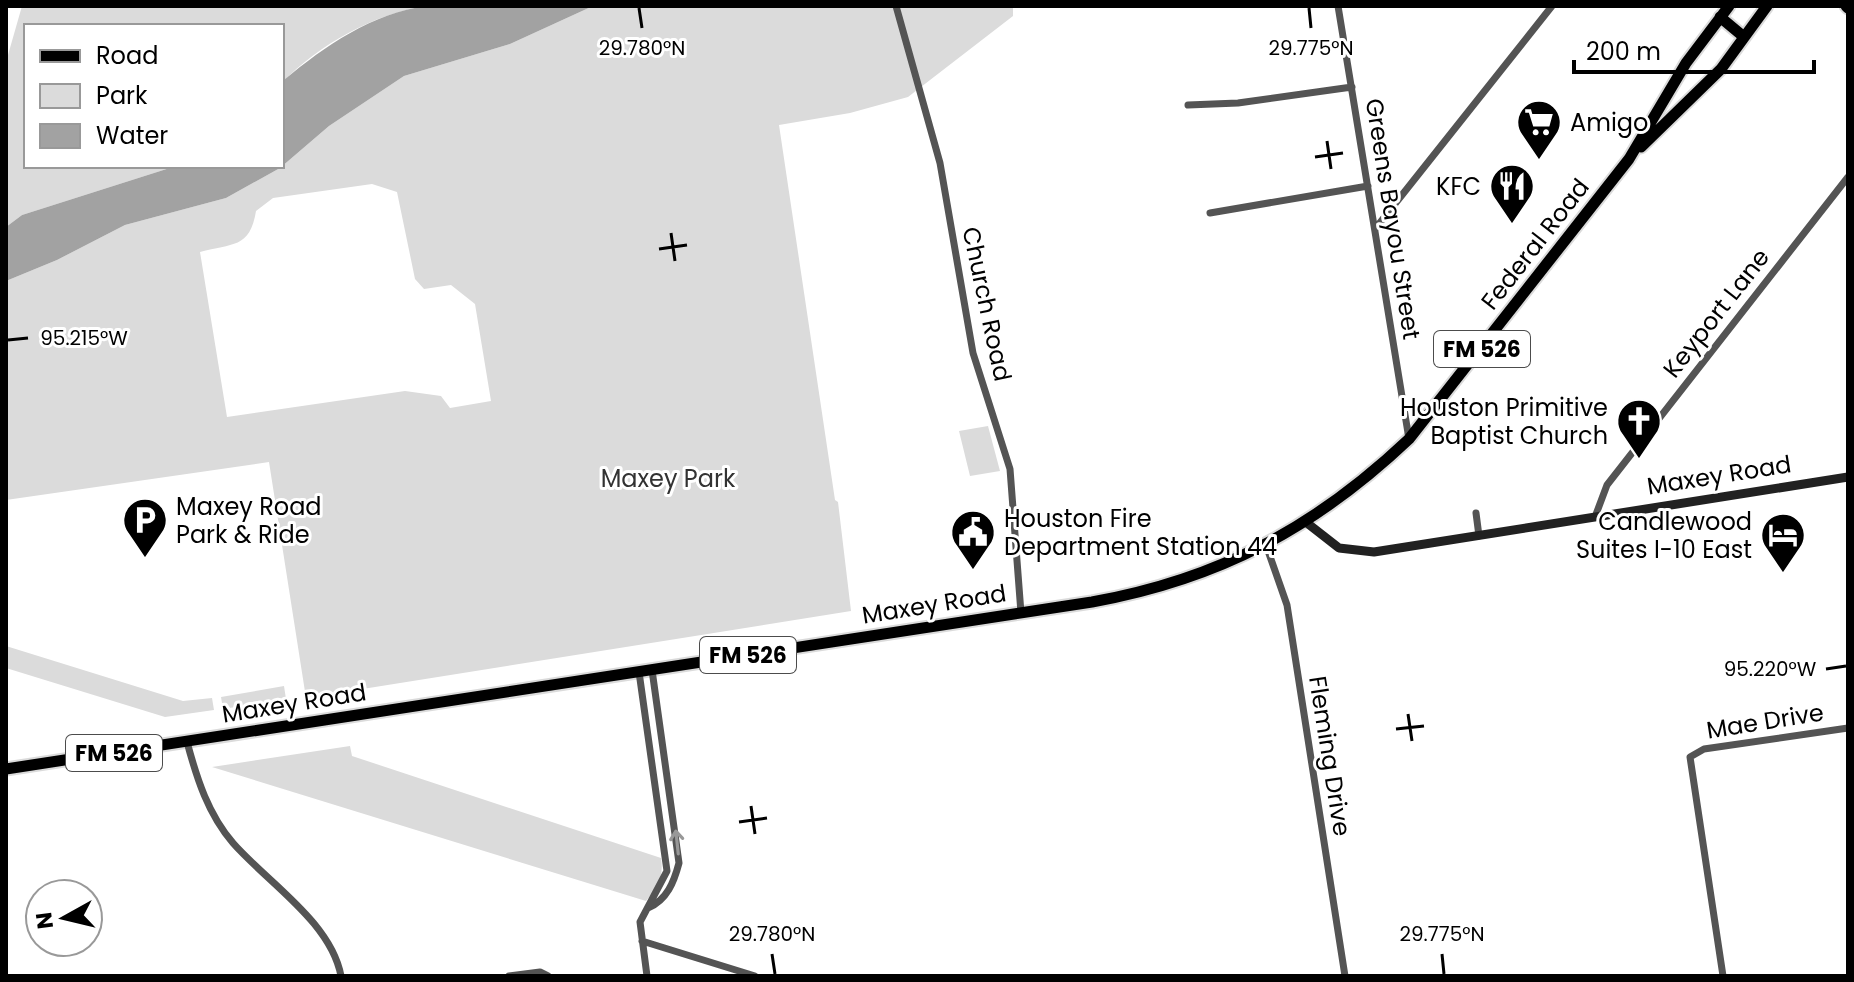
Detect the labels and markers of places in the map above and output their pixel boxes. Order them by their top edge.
supermarket icon: Amigo [1515,98,1563,161]
place label: Amigo [1570,106,1648,139]
restaurant icon: KFC [1488,162,1536,225]
place label: KFC [1436,170,1481,203]
place label: Houston Primitive Baptist Church [1400,391,1608,452]
church icon: Houston Primitive Baptist Church [1615,397,1663,460]
place label: Maxey Road Park & Ride [176,490,322,551]
parking icon: Maxey Road Park & Ride [121,496,169,559]
place label: Houston Fire Department Station 44 [1004,502,1277,563]
place label: Candlewood Suites I-10 East [1576,505,1752,566]
public building icon: Houston Fire Department Station 44 [949,508,997,571]
hotel icon: Candlewood Suites I-10 East [1759,511,1807,574]

